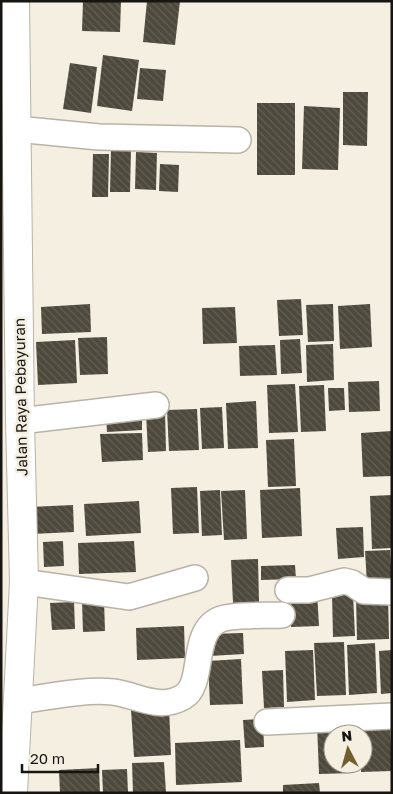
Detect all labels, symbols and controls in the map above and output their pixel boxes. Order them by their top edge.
street label: Jalan Raya Pebayuran [10,318,30,476]
north arrow [323,724,373,774]
text: N [340,727,353,745]
scale bar [22,742,99,774]
text: 20 m [30,749,65,767]

